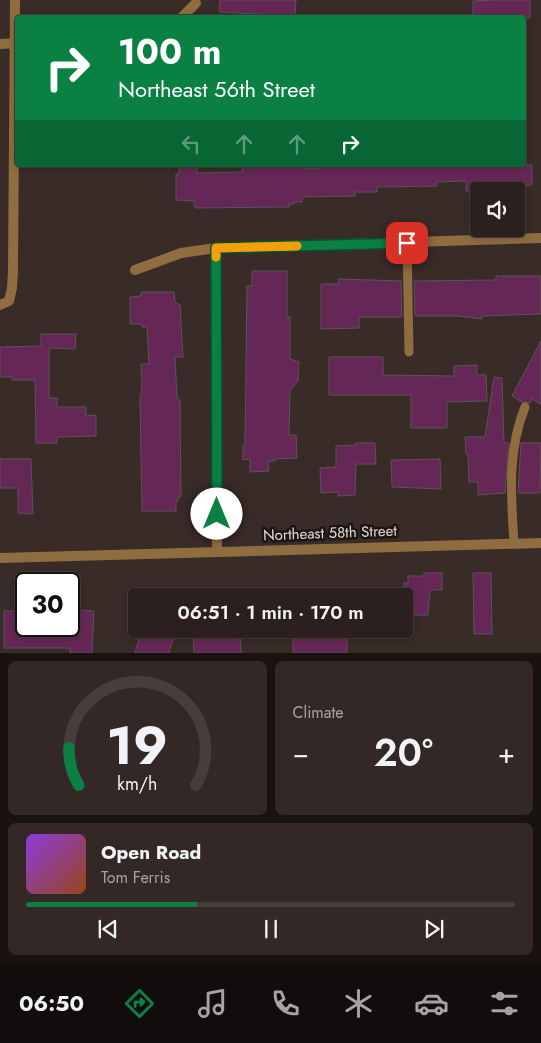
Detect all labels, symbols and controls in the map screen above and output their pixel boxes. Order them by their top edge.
text: 100 m [118,27,221,77]
icon: right [35,35,100,100]
text: Northeast 56th Street [118,73,315,105]
icon: left [177,130,205,158]
icon: ahead [230,130,258,158]
icon: ahead [283,130,311,158]
icon: right [336,130,364,158]
map controls [470,182,525,237]
button: sound [470,182,525,237]
pin [386,222,428,264]
icon: arrive [393,229,421,257]
position arrow [190,487,242,539]
street label: Northeast 58th Street [263,520,398,546]
speed limit sign: 30 [15,572,80,637]
text: 06:51 · 1 min · 170 m [178,599,364,626]
text: Climate [293,701,344,724]
text: 19 [107,708,168,784]
text: 20° [374,725,433,780]
text: − [293,733,309,774]
text: + [498,733,515,774]
text: km/h [117,771,157,797]
text: Open Road [101,839,201,866]
text: Tom Ferris [101,866,170,889]
icon: previous [94,915,122,943]
icon: pause [257,915,285,943]
icon: next [420,915,448,943]
icon: directions [122,986,157,1021]
icon: music [195,986,230,1021]
icon: phone [268,986,303,1021]
icon: climate [341,986,376,1021]
icon: car [414,986,449,1021]
icon: filters [487,986,522,1021]
text: 06:50 [19,987,84,1019]

